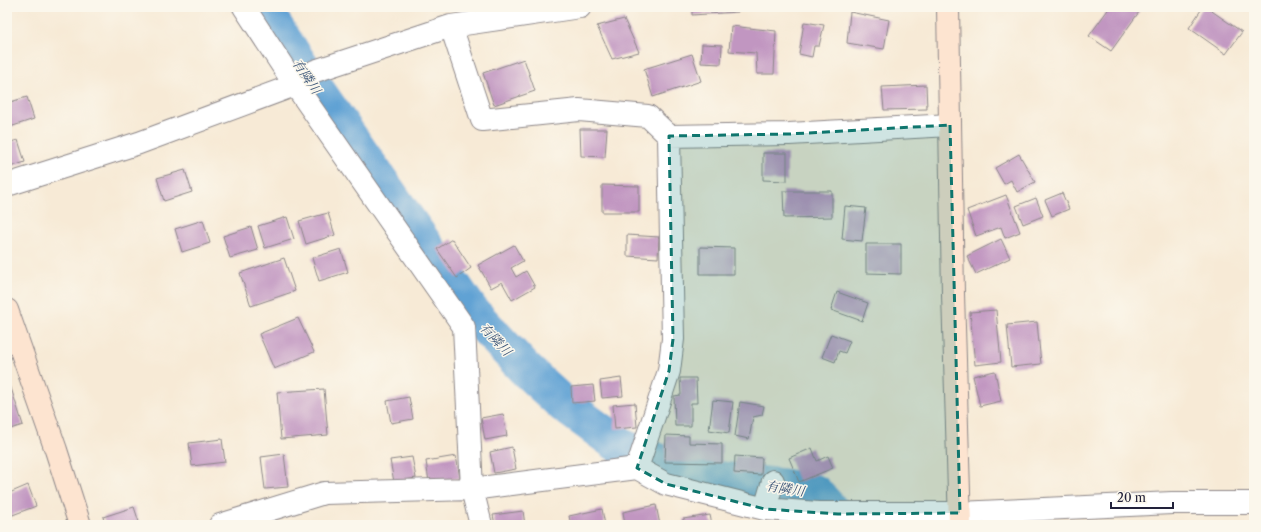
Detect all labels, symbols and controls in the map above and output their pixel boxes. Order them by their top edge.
water label: 有隣川 [289,55,326,98]
water label: 有隣川 [477,319,517,360]
water label: 有隣川 [764,477,807,499]
scale bar [1111,484,1173,510]
text: 20 m [1117,490,1146,505]

